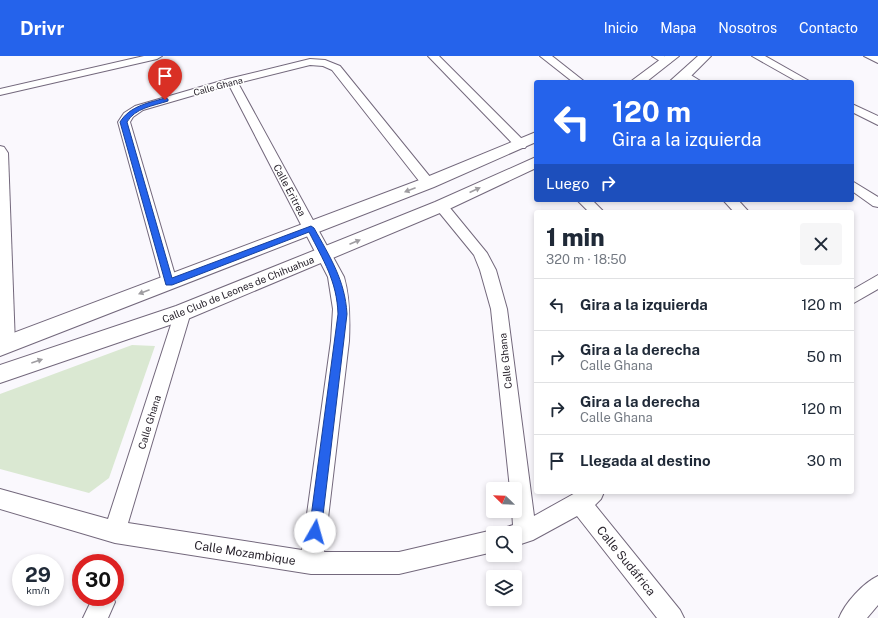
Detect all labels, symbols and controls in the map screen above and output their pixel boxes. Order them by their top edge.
text: Drivr [20,17,64,39]
text: Inicio [604,20,638,36]
text: Mapa [660,20,696,36]
text: Nosotros [718,20,777,36]
text: Contacto [799,20,858,36]
pin [148,59,182,100]
icon: arrive [154,65,176,87]
street label: Calle Ghana [192,74,244,98]
text: 120 m [612,95,691,128]
icon: left [546,96,598,148]
text: Gira a la izquierda [612,129,761,150]
street label: Calle Eritrea [271,162,309,218]
icon: right [597,172,619,194]
text: Luego [546,175,589,192]
one-way arrow [403,187,415,193]
one-way arrow [469,187,480,193]
text: 1 min [546,223,605,251]
button: close [800,223,842,265]
one-way arrow [350,238,362,244]
text: 320 m · 18:50 [546,252,626,267]
street label: Calle Club de Leones de Chihuahua [160,253,316,325]
one-way arrow [138,289,150,295]
icon: left [546,294,568,316]
text: Gira a la izquierda [580,296,708,313]
text: 120 m [801,296,842,313]
street label: Calle Ghana [496,333,514,389]
text: Gira a la derecha [580,341,700,358]
icon: right [546,346,568,368]
text: 50 m [807,348,842,365]
one-way arrow [31,358,43,364]
text: Calle Ghana [580,358,653,373]
street label: Calle Ghana [135,393,163,451]
text: Gira a la derecha [580,393,700,410]
icon: right [546,398,568,420]
text: 120 m [801,400,842,417]
text: Calle Ghana [580,410,653,425]
icon: arrive [546,450,568,472]
text: Llegada al destino [580,452,711,469]
text: 30 m [807,452,842,469]
north arrow [486,482,522,518]
map controls [486,482,522,606]
position arrow [294,511,336,553]
street label: Calle Sudáfrica [594,523,658,599]
button: search [486,526,522,562]
street label: Calle Mozambique [193,538,297,568]
speed limit sign: 30 [72,554,124,606]
text: 29 [25,563,51,587]
button: layers [486,570,522,606]
text: km/h [26,584,50,596]

